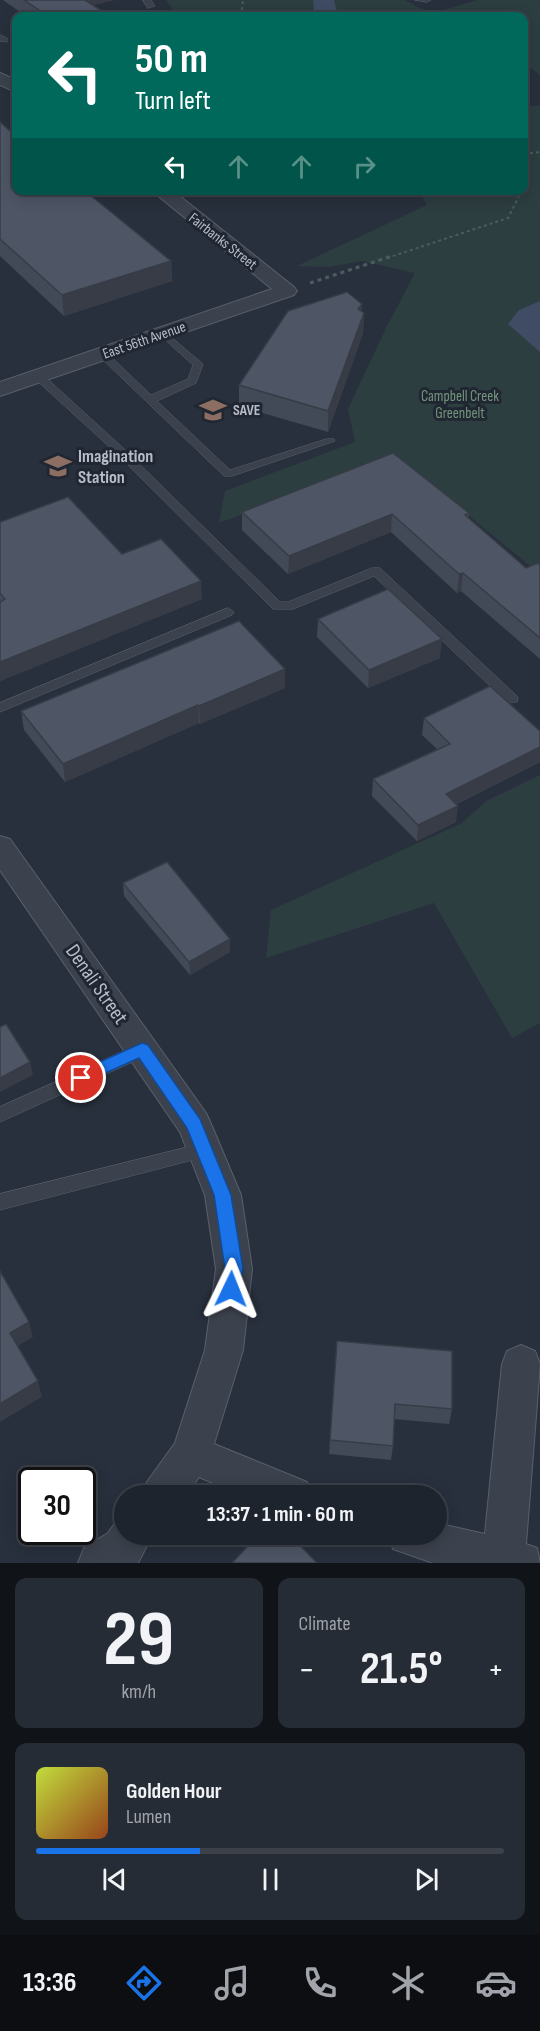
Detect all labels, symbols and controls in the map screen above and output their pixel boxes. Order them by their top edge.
text: 50 m [135,34,208,85]
icon: left [36,36,114,114]
text: Turn left [135,85,211,117]
icon: left [159,150,192,183]
icon: ahead [222,150,255,183]
icon: ahead [285,150,318,183]
icon: right [348,150,381,183]
street label: Fairbanks Street [185,209,261,274]
street label: East 56th Avenue [100,317,188,364]
park label: Campbell Creek Greenbelt [421,387,499,423]
school or university icon: SAVE [198,395,228,425]
place label: SAVE [233,401,260,420]
place label: Imagination Station [78,446,153,488]
school or university icon: Imagination Station [43,451,73,481]
street label: Denali Street [60,940,133,1029]
pin [55,1052,106,1103]
icon: arrive [64,1061,97,1094]
position arrow [199,1257,263,1321]
speed limit sign: 30 [18,1467,96,1545]
text: 13:37 · 1 min · 60 m [207,1501,354,1528]
text: 29 [103,1594,174,1687]
text: Climate [299,1612,351,1636]
text: 21.5° [360,1642,443,1697]
text: − [299,1650,315,1690]
text: + [488,1650,504,1690]
text: km/h [121,1680,156,1704]
text: Golden Hour [126,1778,222,1805]
text: Lumen [126,1805,171,1829]
icon: previous [98,1863,131,1896]
icon: pause [254,1863,287,1896]
icon: next [410,1863,443,1896]
icon: directions [123,1962,165,2004]
icon: music [211,1962,253,2004]
icon: phone [299,1962,341,2004]
icon: climate [387,1962,429,2004]
icon: car [475,1962,517,2004]
text: 13:36 [23,1967,77,1999]

